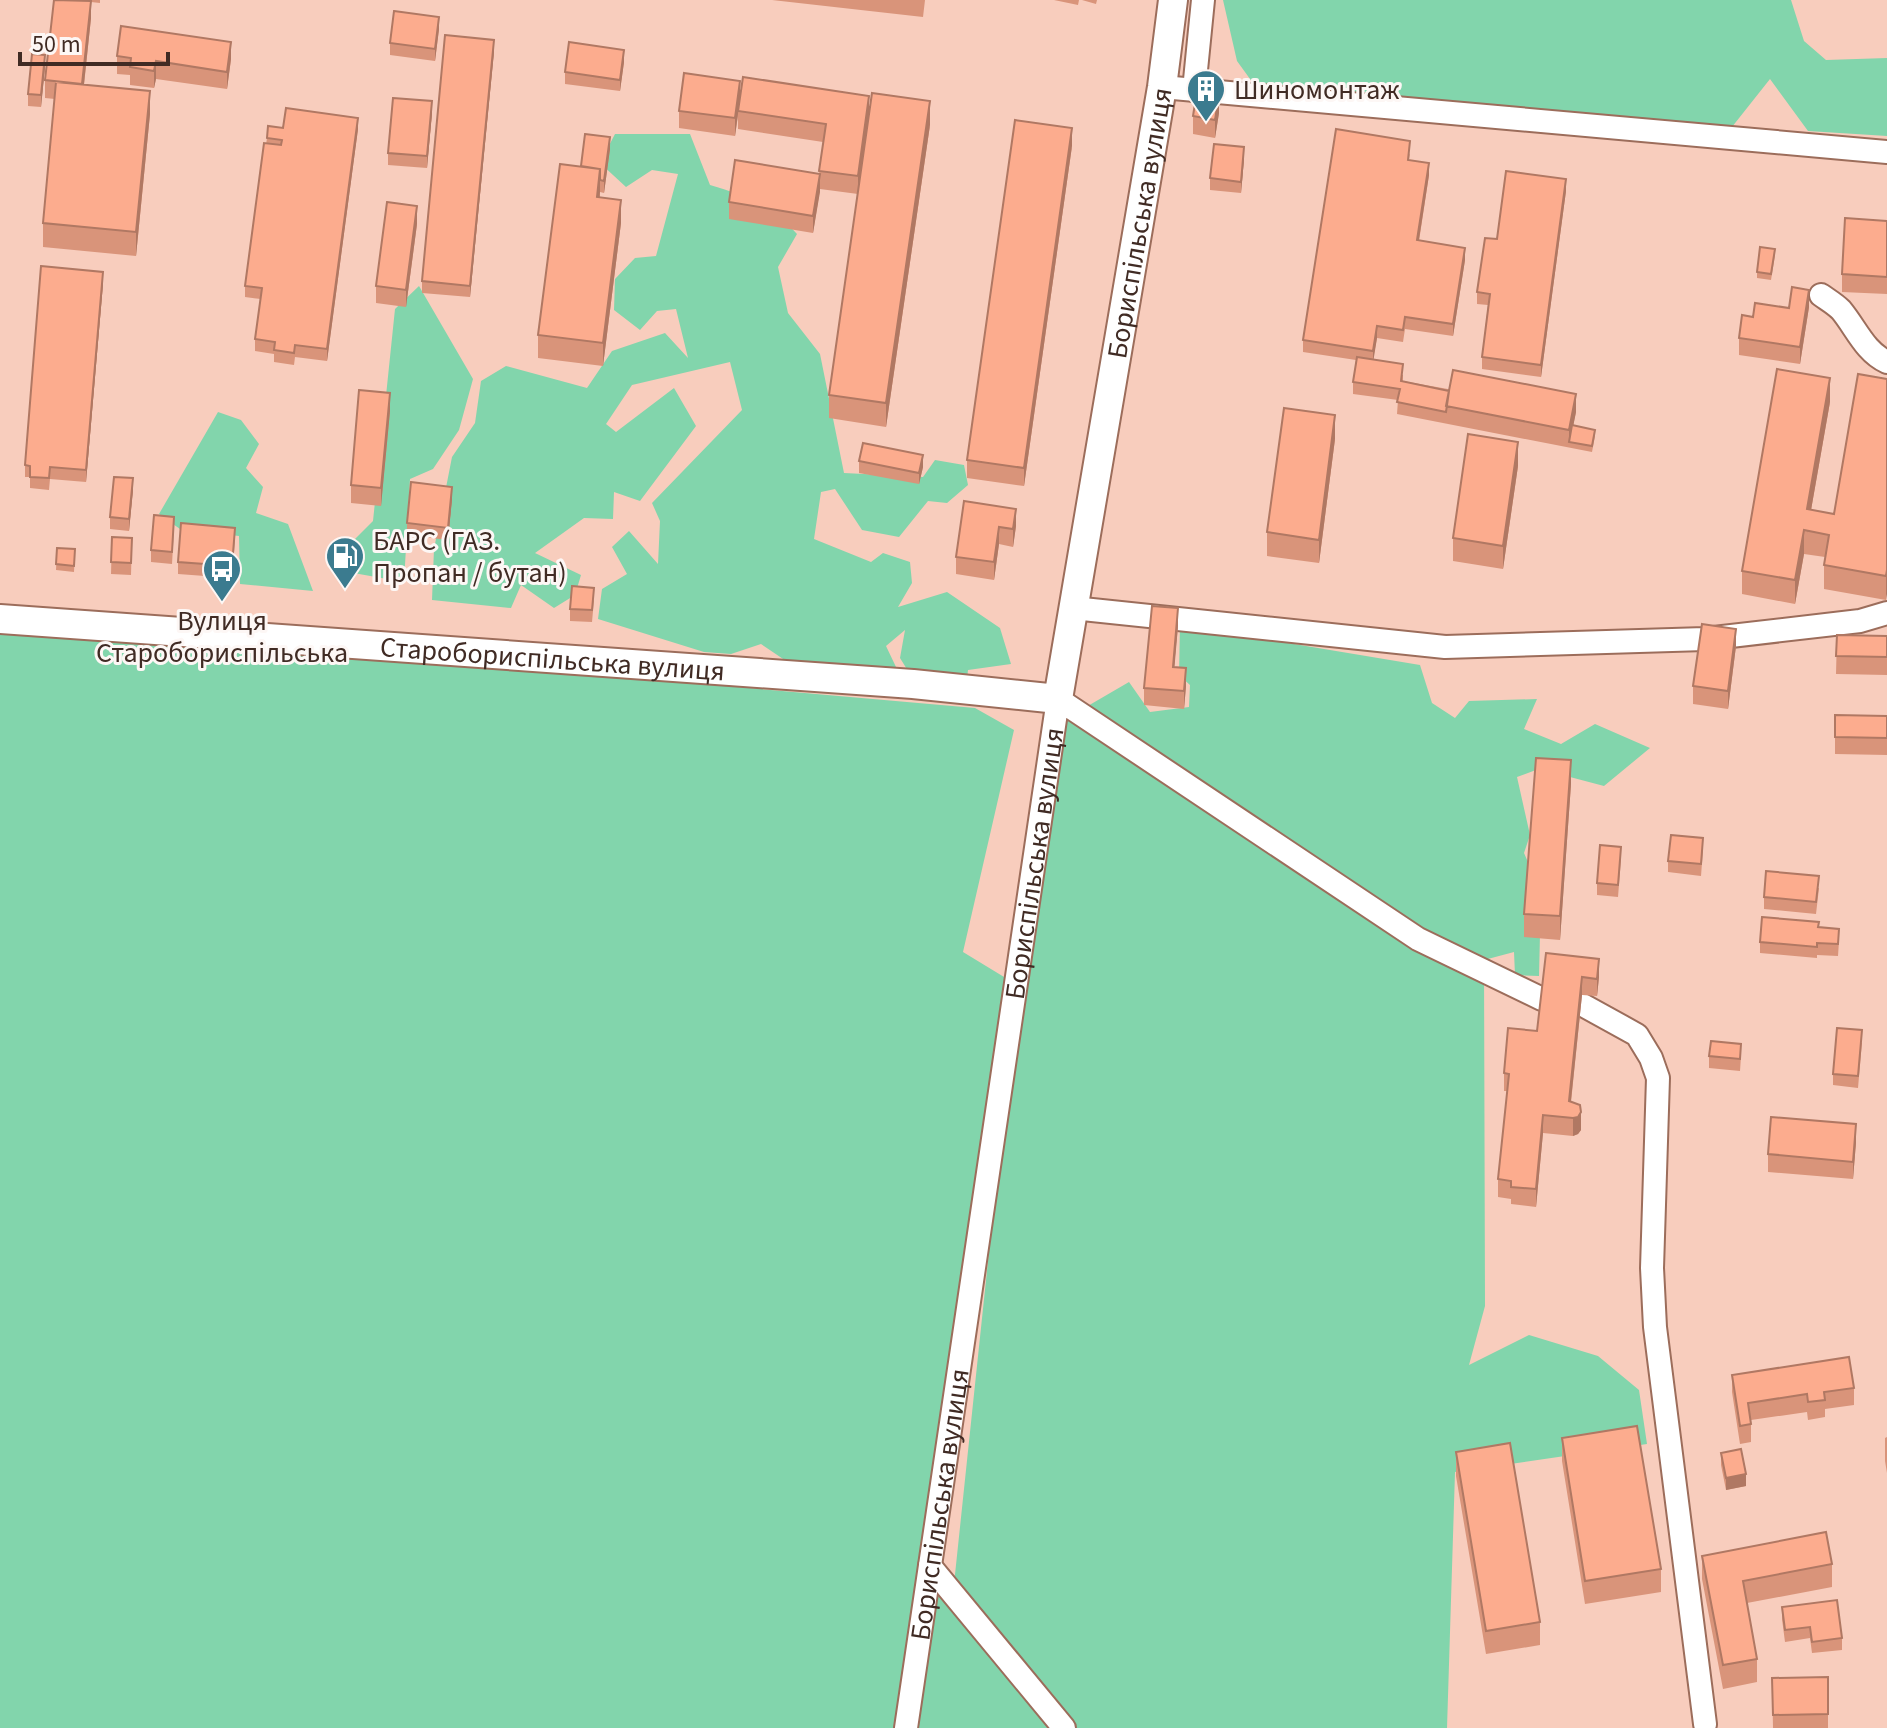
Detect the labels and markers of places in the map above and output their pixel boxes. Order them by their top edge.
building icon: Шиномонтаж [1185,68,1227,123]
place label: Шиномонтаж [1234,70,1400,110]
place label: БАРС (ГАЗ. Пропан / бутан) [373,521,567,593]
fuel station icon: БАРС (ГАЗ. Пропан / бутан) [324,535,366,590]
bus stop icon: Вулиця Старобориспільська [201,548,243,603]
place label: Вулиця Старобориспільська [96,601,348,673]

